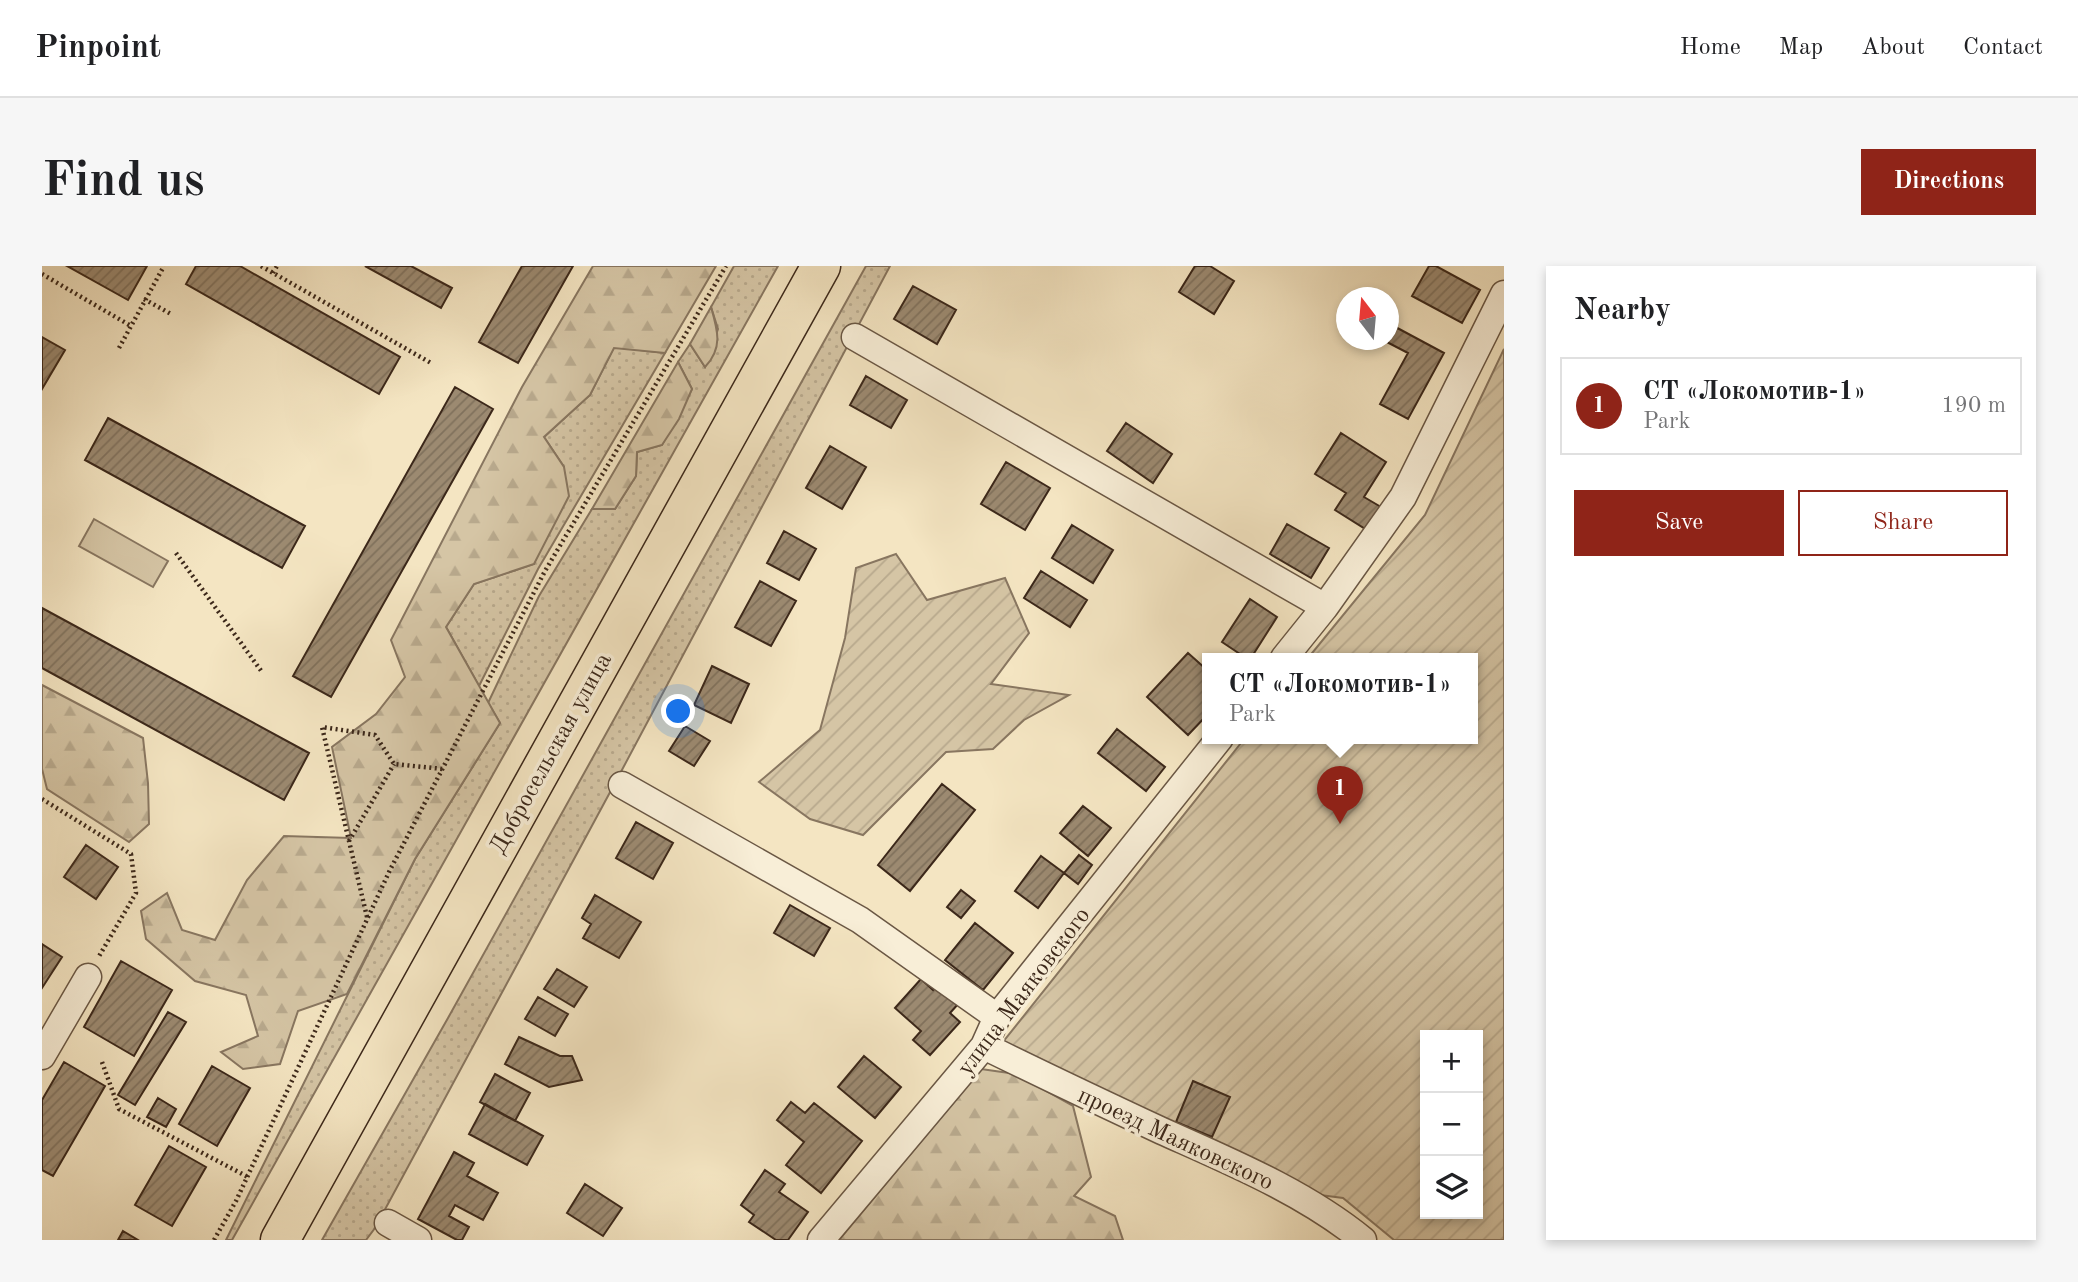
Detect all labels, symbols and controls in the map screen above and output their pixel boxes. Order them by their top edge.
text: Pinpoint [35,32,161,65]
text: Home [1680,36,1741,60]
text: Map [1779,36,1823,60]
text: About [1861,36,1925,60]
text: Contact [1963,36,2043,60]
button: Directions [1861,149,2036,215]
text: Find us [42,158,205,207]
north arrow [1336,287,1399,350]
text: Nearby [1574,296,1671,326]
text: СТ «Локомотив-1» [1643,379,1866,405]
text: 1 [1592,394,1606,417]
text: 190 m [1941,394,2006,417]
text: Park [1643,410,1690,433]
button: Save [1574,490,1784,556]
button: Share [1798,490,2008,556]
street label: Добросельская улица [487,649,617,858]
popup [1202,653,1478,744]
text: СТ «Локомотив-1» [1228,672,1452,698]
your location [661,694,695,728]
text: Park [1228,703,1276,726]
pin: 1 [1317,766,1363,824]
street label: улица Маяковского [954,904,1095,1081]
map controls [1420,1030,1483,1219]
button: + [1420,1030,1483,1093]
street label: проезд Маяковского [1074,1084,1277,1196]
button: − [1420,1093,1483,1156]
button: layers [1420,1156,1483,1219]

